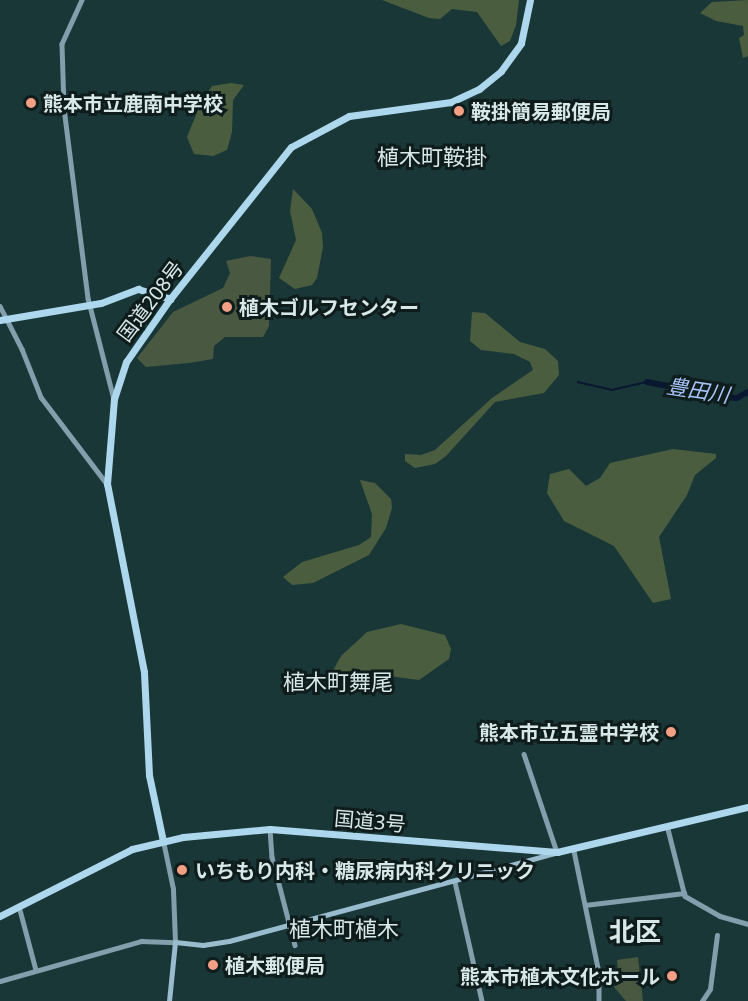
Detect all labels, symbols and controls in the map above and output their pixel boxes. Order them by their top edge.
place label: 熊本市立鹿南中学校 [43,91,223,115]
marker: 熊本市立鹿南中学校 [24,96,38,110]
place label: 鞍掛簡易郵便局 [471,99,611,123]
marker: 鞍掛簡易郵便局 [452,104,466,118]
district label: 植木町鞍掛 [377,144,487,170]
street label: 国道208号 [112,256,188,346]
place label: 植木ゴルフセンター [239,295,419,319]
marker: 植木ゴルフセンター [220,300,234,314]
water label: 豊田川 [665,373,731,407]
district label: 植木町舞尾 [283,669,393,695]
place label: 熊本市立五霊中学校 [479,720,659,744]
marker: 熊本市立五霊中学校 [664,725,678,739]
street label: 国道3号 [333,806,407,836]
place label: いちもり内科・糖尿病内科クリニック [195,858,535,882]
marker: いちもり内科・糖尿病内科クリニック [173,861,191,879]
district label: 植木町植木 [289,916,399,942]
district label: 北区 [609,916,661,948]
place label: 植木郵便局 [225,953,325,977]
marker: 植木郵便局 [206,958,220,972]
place label: 熊本市植木文化ホール [460,964,660,988]
marker: 熊本市植木文化ホール [665,969,679,983]

